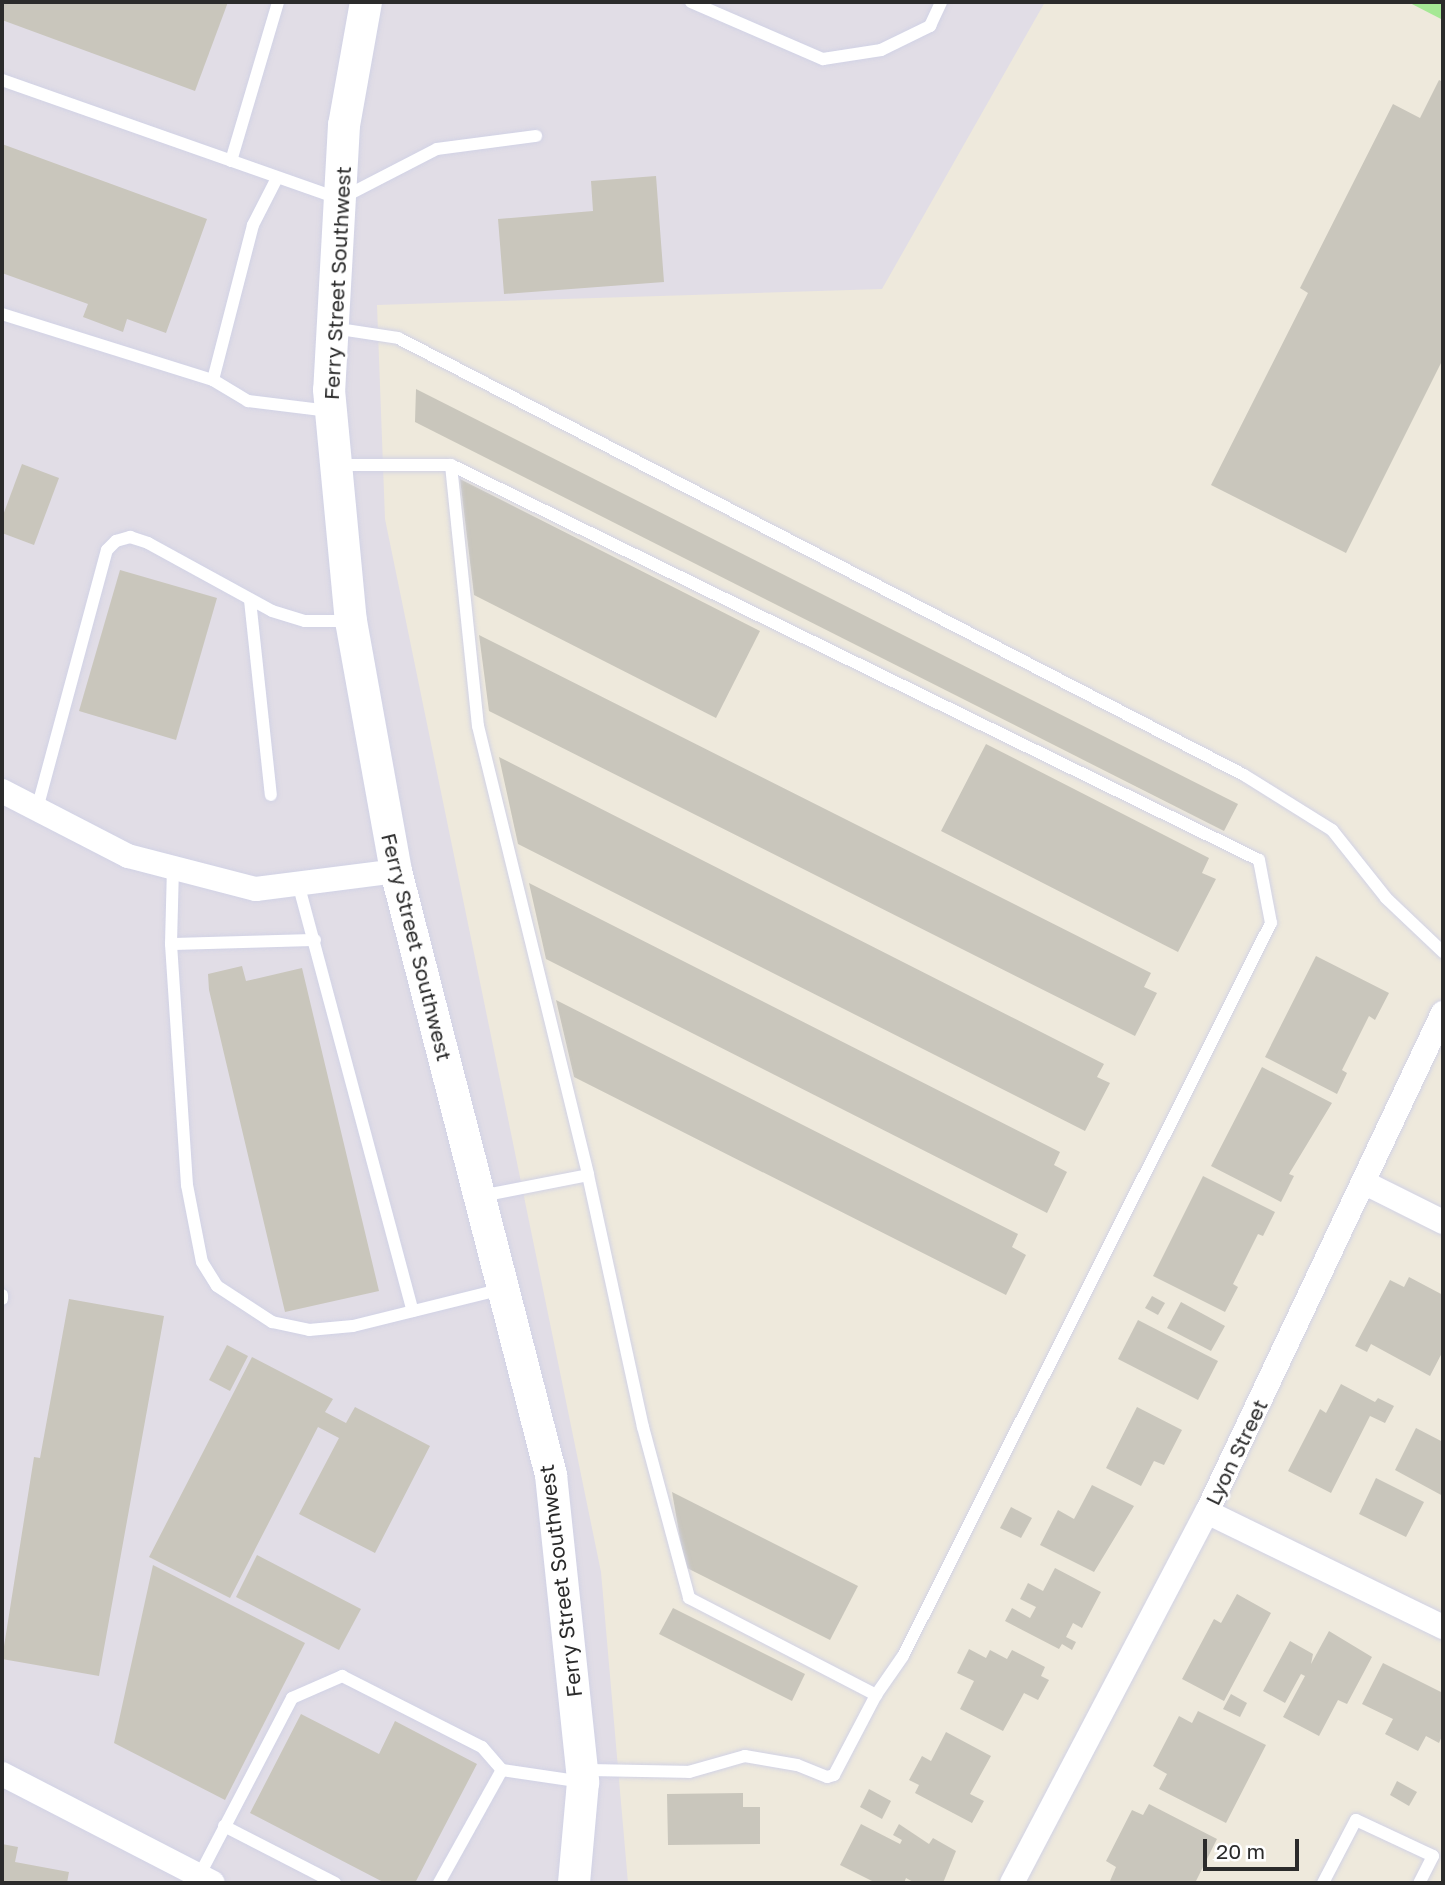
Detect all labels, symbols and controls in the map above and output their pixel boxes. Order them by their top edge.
street label: Ferry Street Southwest [318,165,356,401]
street label: Ferry Street Southwest [376,830,458,1064]
street label: Lyon Street [1200,1395,1272,1509]
street label: Ferry Street Southwest [533,1463,587,1699]
scale bar [1207,1826,1303,1870]
text: 20 m [1216,1838,1265,1864]

